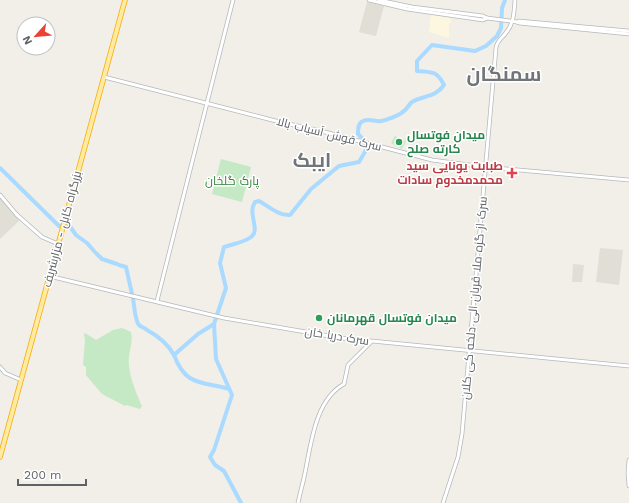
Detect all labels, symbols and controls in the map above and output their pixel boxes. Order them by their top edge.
north arrow [16,16,56,56]
text: N [20,34,35,47]
district label: سمنگان [467,62,541,86]
street label: سرک قوش آسیاب بالا [275,114,383,154]
place label: میدان فوتسال کارته صلح [407,128,485,158]
marker: میدان فوتسال کارته صلح [394,137,404,147]
district label: ایبک [293,148,331,172]
place label: طبابت یونایی سید محمدمخدوم سادات [397,159,503,188]
marker: طبابت یونایی سید محمدمخدوم سادات [506,167,518,179]
street label: بزرگراه کابل - مزارشریف [40,169,84,289]
park label: پارک گلخان [205,174,260,190]
street label: سرک از گزه ملا قربان الی دلخه کی کلان [458,196,490,400]
place label: میدان فوتسال قهرمانان [327,311,457,326]
marker: میدان فوتسال قهرمانان [314,313,324,323]
street label: سرک دریا خان [304,324,370,348]
scale bar [18,461,86,487]
text: 200 m [24,468,61,482]

